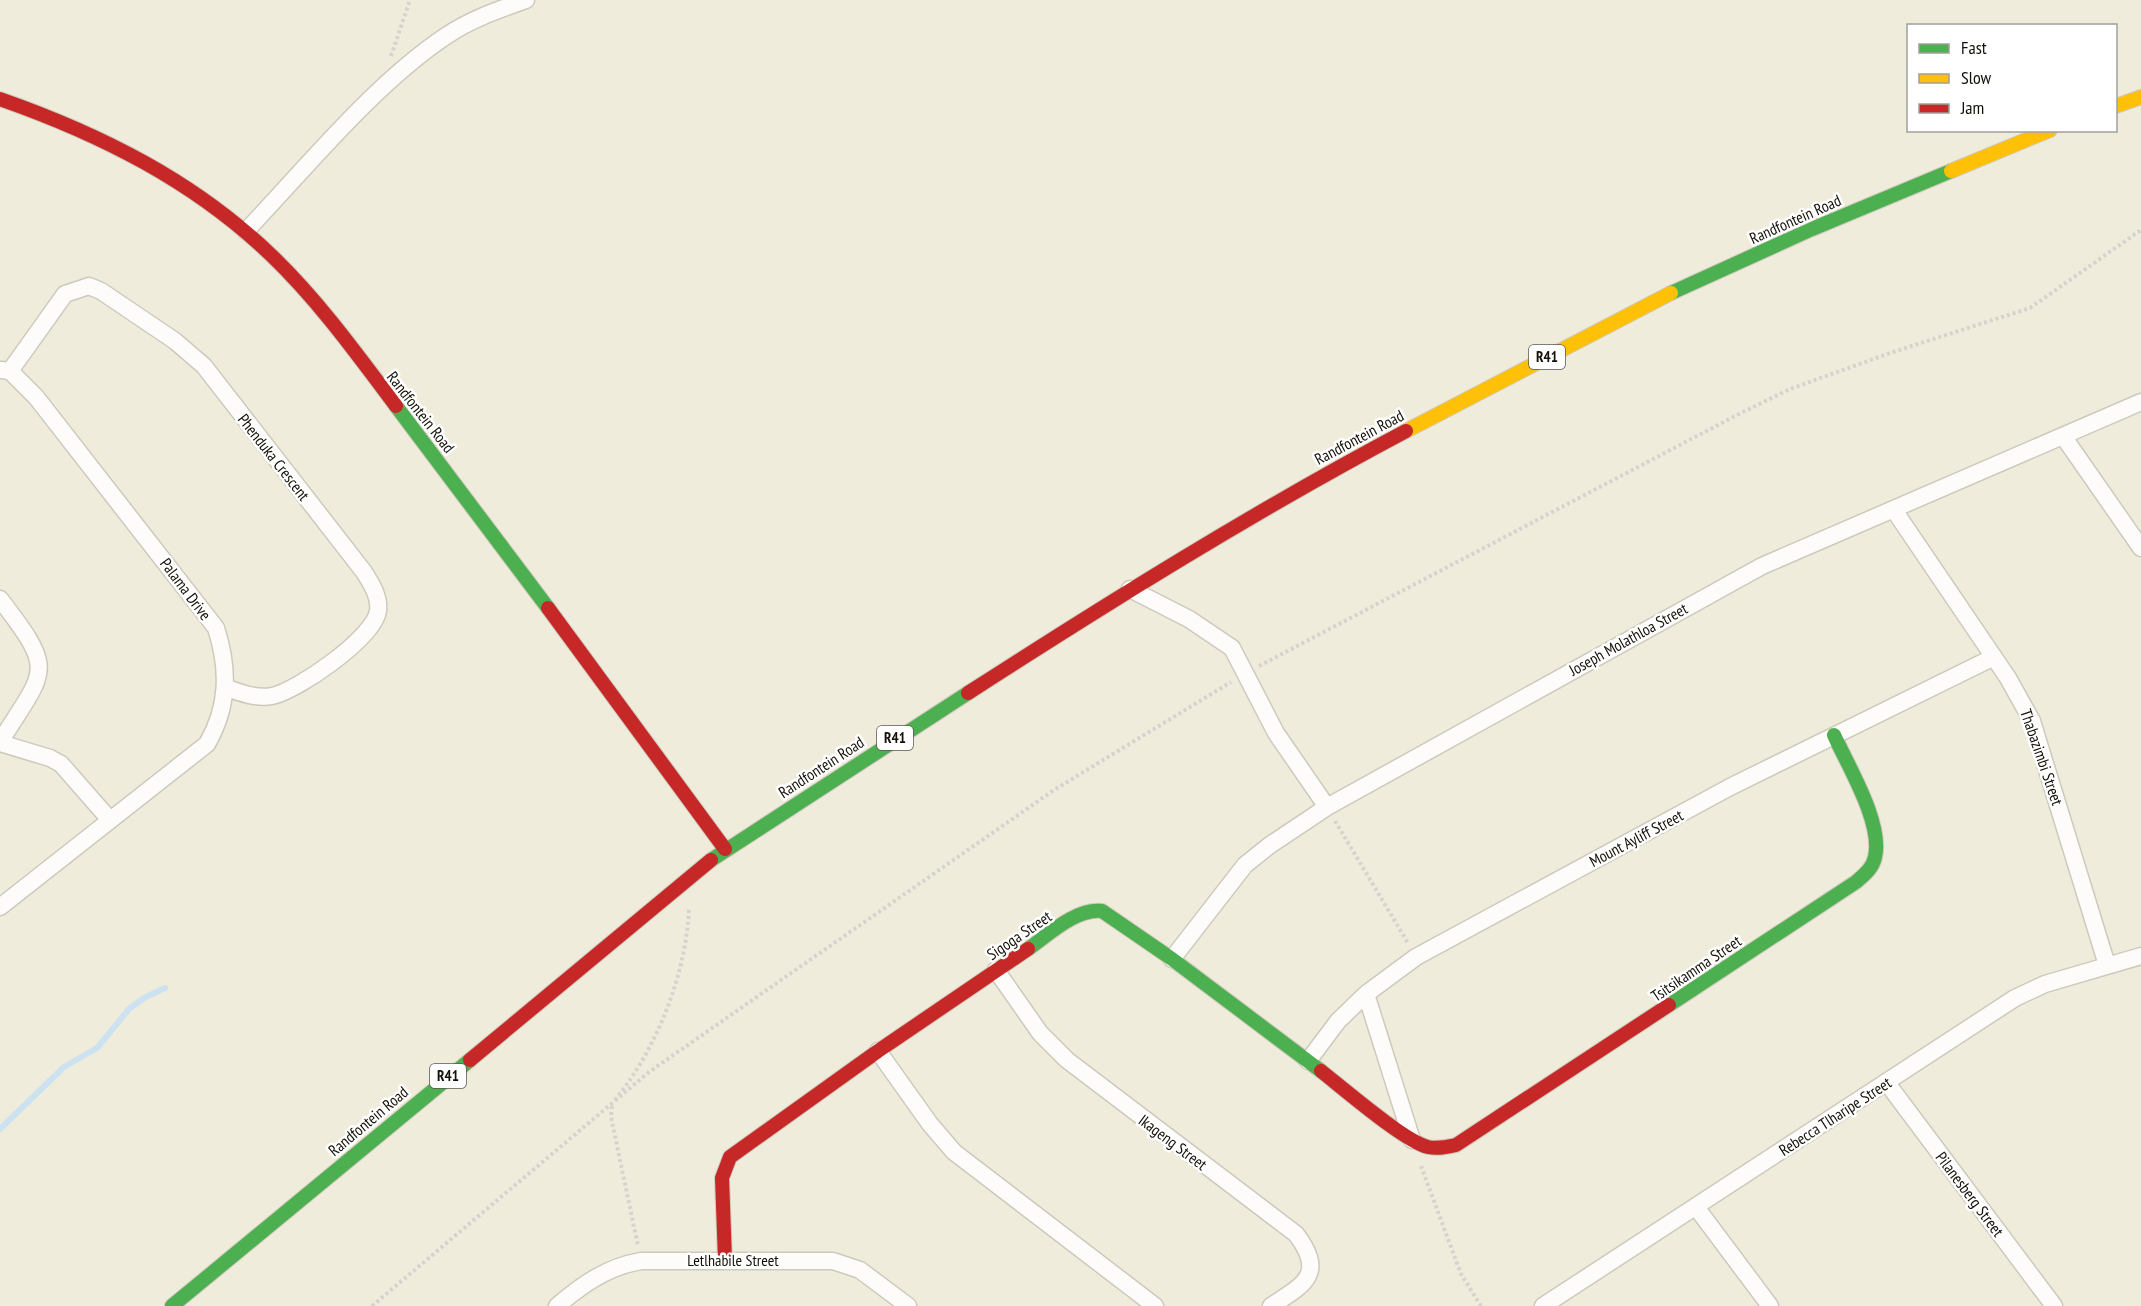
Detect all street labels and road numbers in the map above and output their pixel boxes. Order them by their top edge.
street label: Randfontein Road [1746,190,1844,248]
road number: R41 [1529,345,1565,369]
street label: Randfontein Road [383,367,459,457]
street label: Randfontein Road [1311,405,1407,469]
street label: Phenduka Crescent [234,410,314,505]
street label: Palama Drive [156,554,216,624]
street label: Joseph Molathloa Street [1564,598,1691,680]
street label: Thabazimbi Street [2016,706,2068,808]
road number: R41 [877,726,913,750]
street label: Randfontein Road [774,732,868,802]
street label: Mount Ayliff Street [1586,805,1687,871]
street label: Sigoga Street [983,906,1056,964]
street label: Tsitsikamma Street [1647,930,1745,1005]
road number: R41 [430,1064,466,1088]
street label: Rebecca Tlharipe Street [1775,1072,1895,1160]
street label: Randfontein Road [324,1082,412,1160]
street label: Ikageng Street [1135,1110,1212,1175]
street label: Pilanesberg Street [1932,1148,2009,1241]
street label: Letlhabile Street [687,1250,779,1270]

